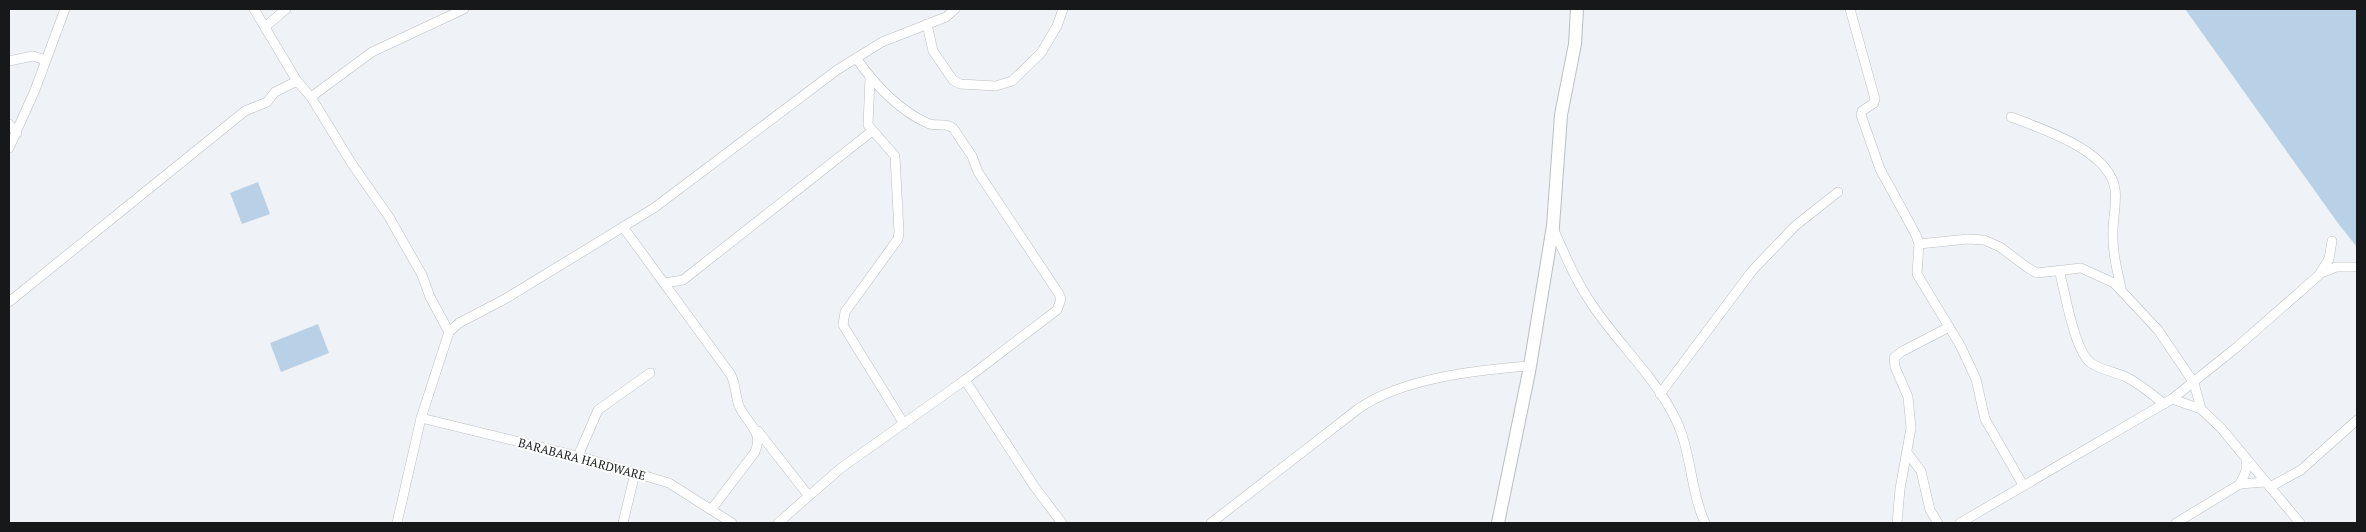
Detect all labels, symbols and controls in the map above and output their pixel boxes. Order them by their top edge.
street label: BARABARA HARDWARE [517,435,647,483]

